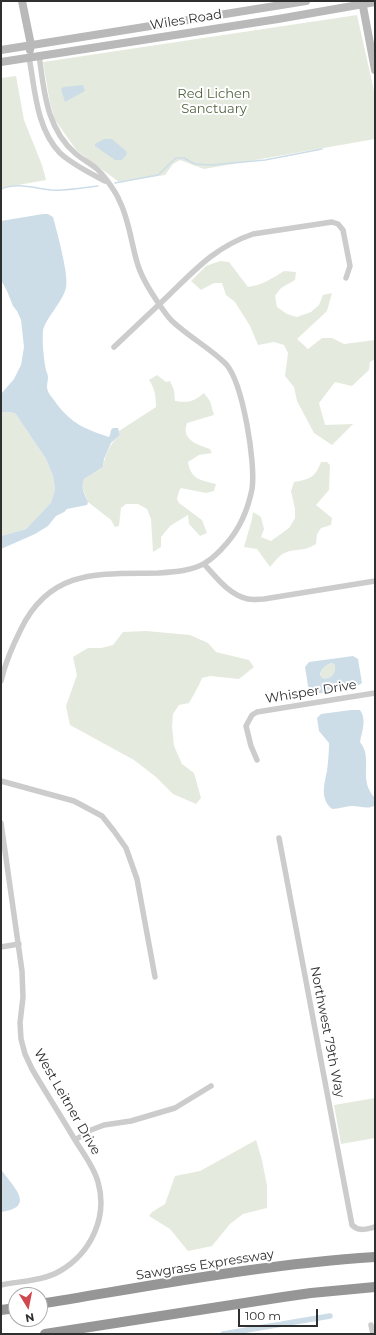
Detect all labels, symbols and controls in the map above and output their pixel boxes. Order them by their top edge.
street label: Wiles Road [149,7,223,33]
park label: Red Lichen Sanctuary [177,86,251,117]
street label: Whisper Drive [264,677,358,707]
street label: Northwest 79th Way [307,965,347,1099]
street label: West Leitner Drive [30,1046,104,1158]
street label: Sawgrass Expressway [135,1246,275,1284]
north arrow [8,1287,48,1327]
scale bar [240,1301,320,1327]
text: 100 m [245,1308,281,1323]
text: N [24,1310,36,1325]

